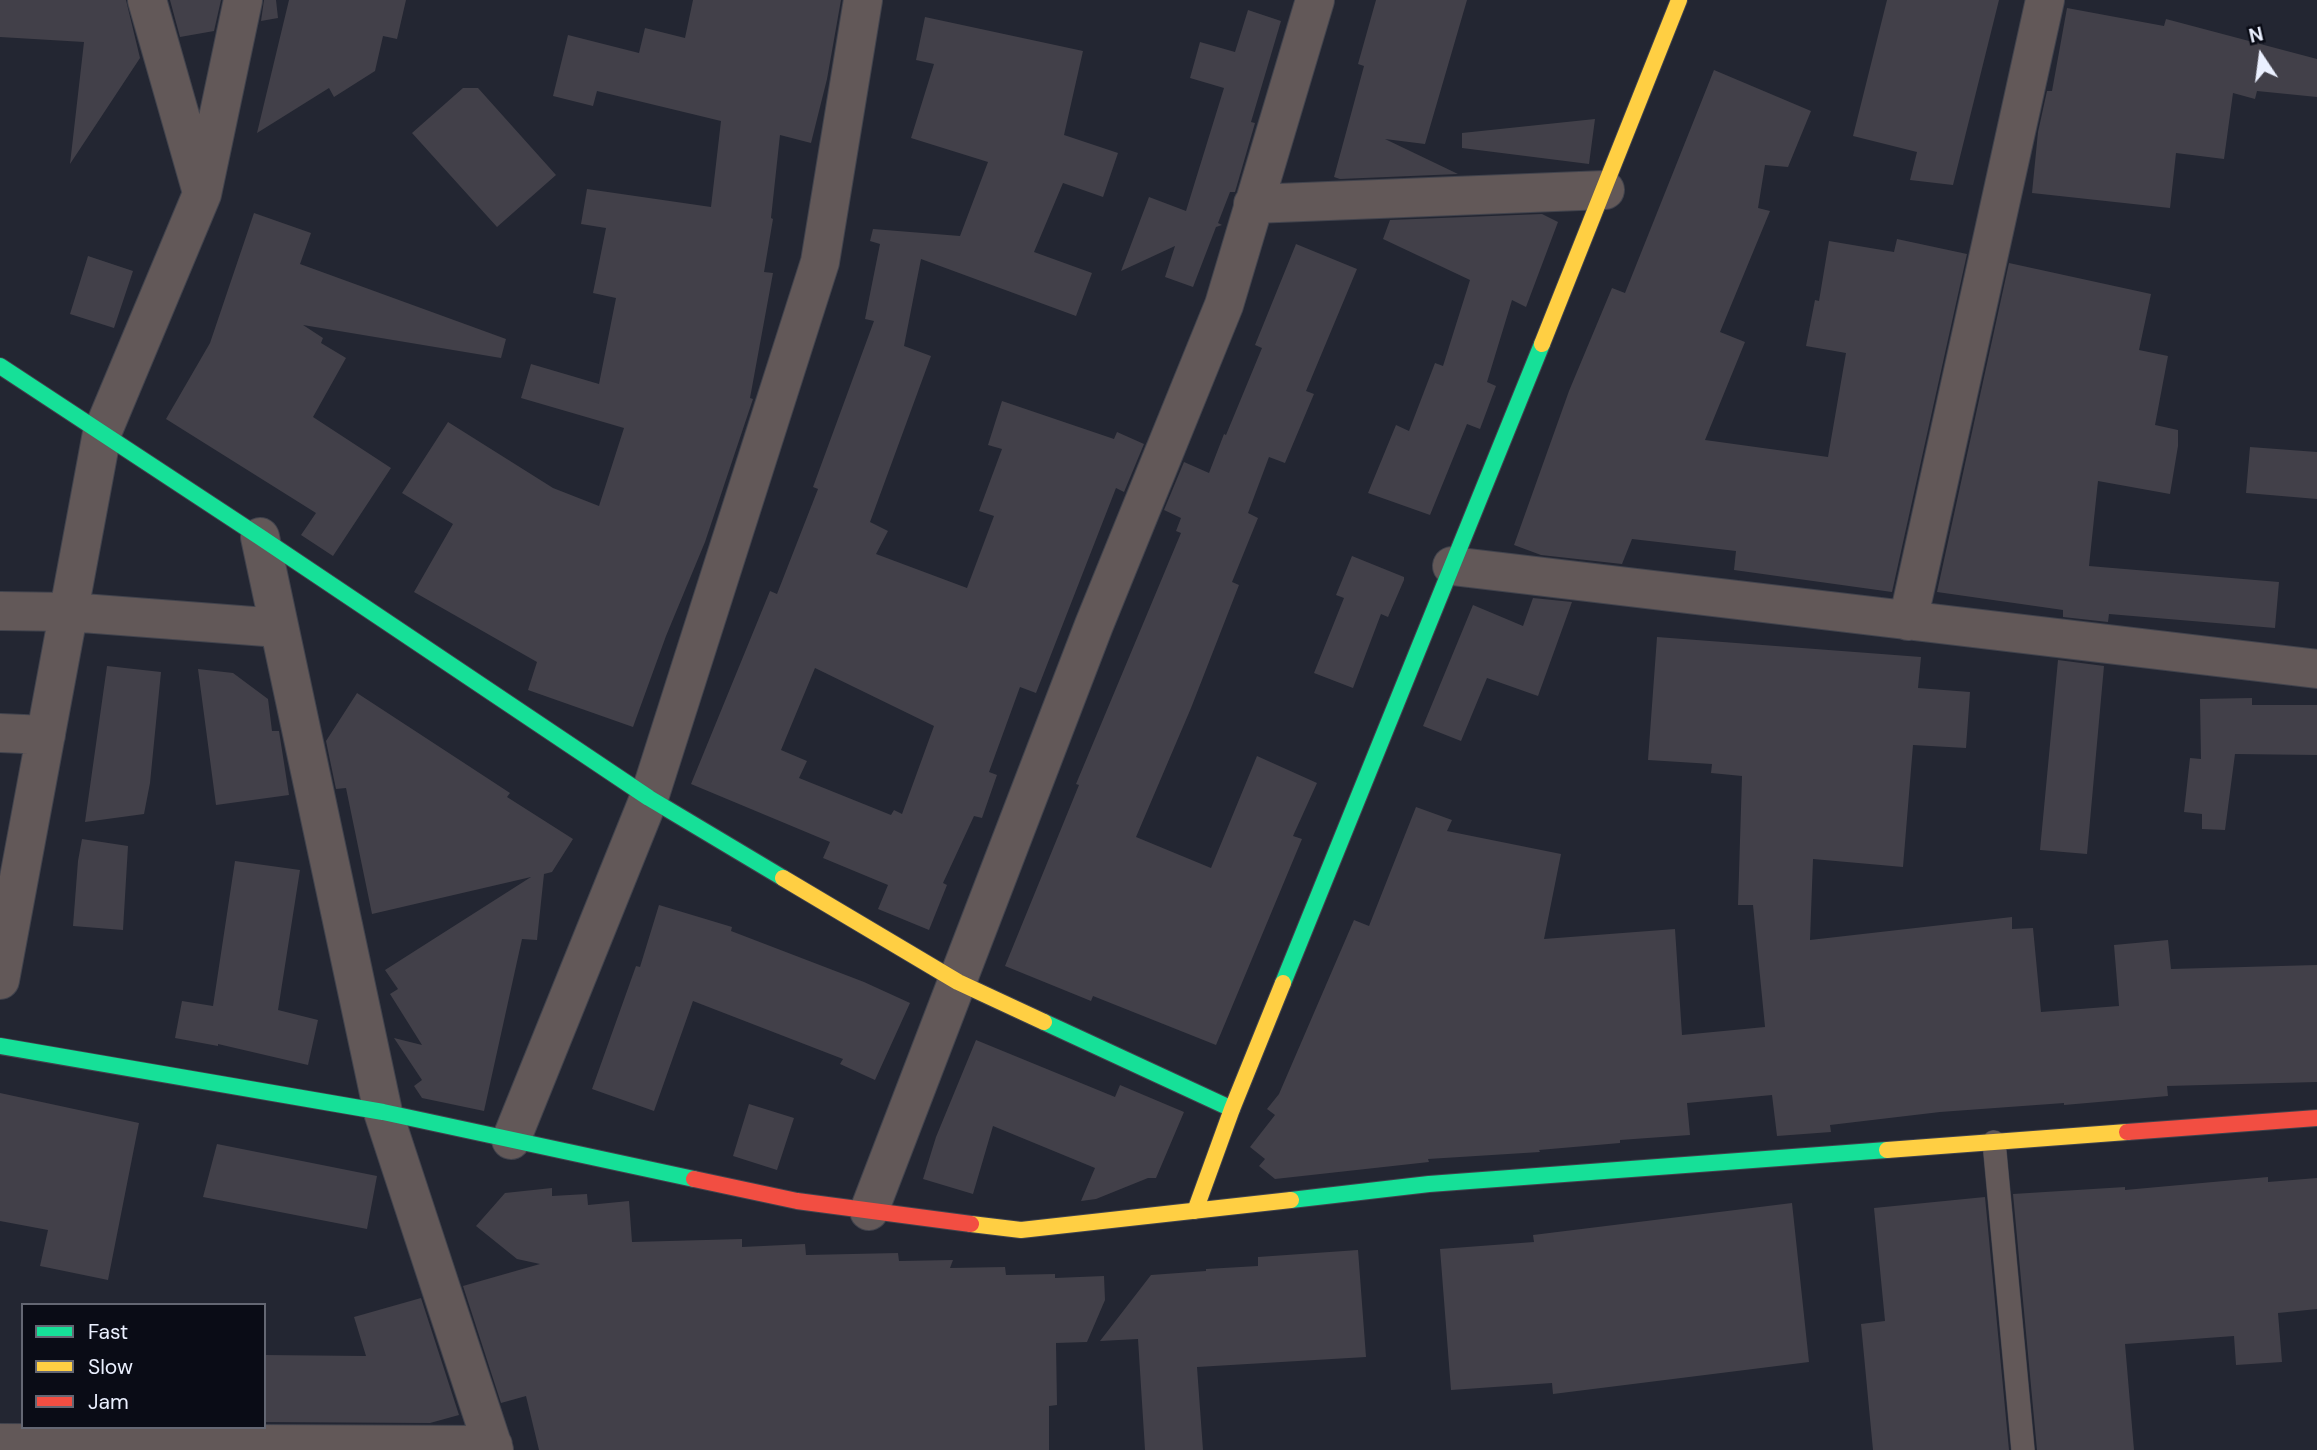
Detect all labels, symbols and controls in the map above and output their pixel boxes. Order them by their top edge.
north arrow [2226,21,2296,91]
text: N [2247,21,2266,49]
legend [21,1303,266,1429]
text: Fast [88,1318,128,1346]
text: Slow [88,1353,133,1381]
text: Jam [88,1388,129,1416]

